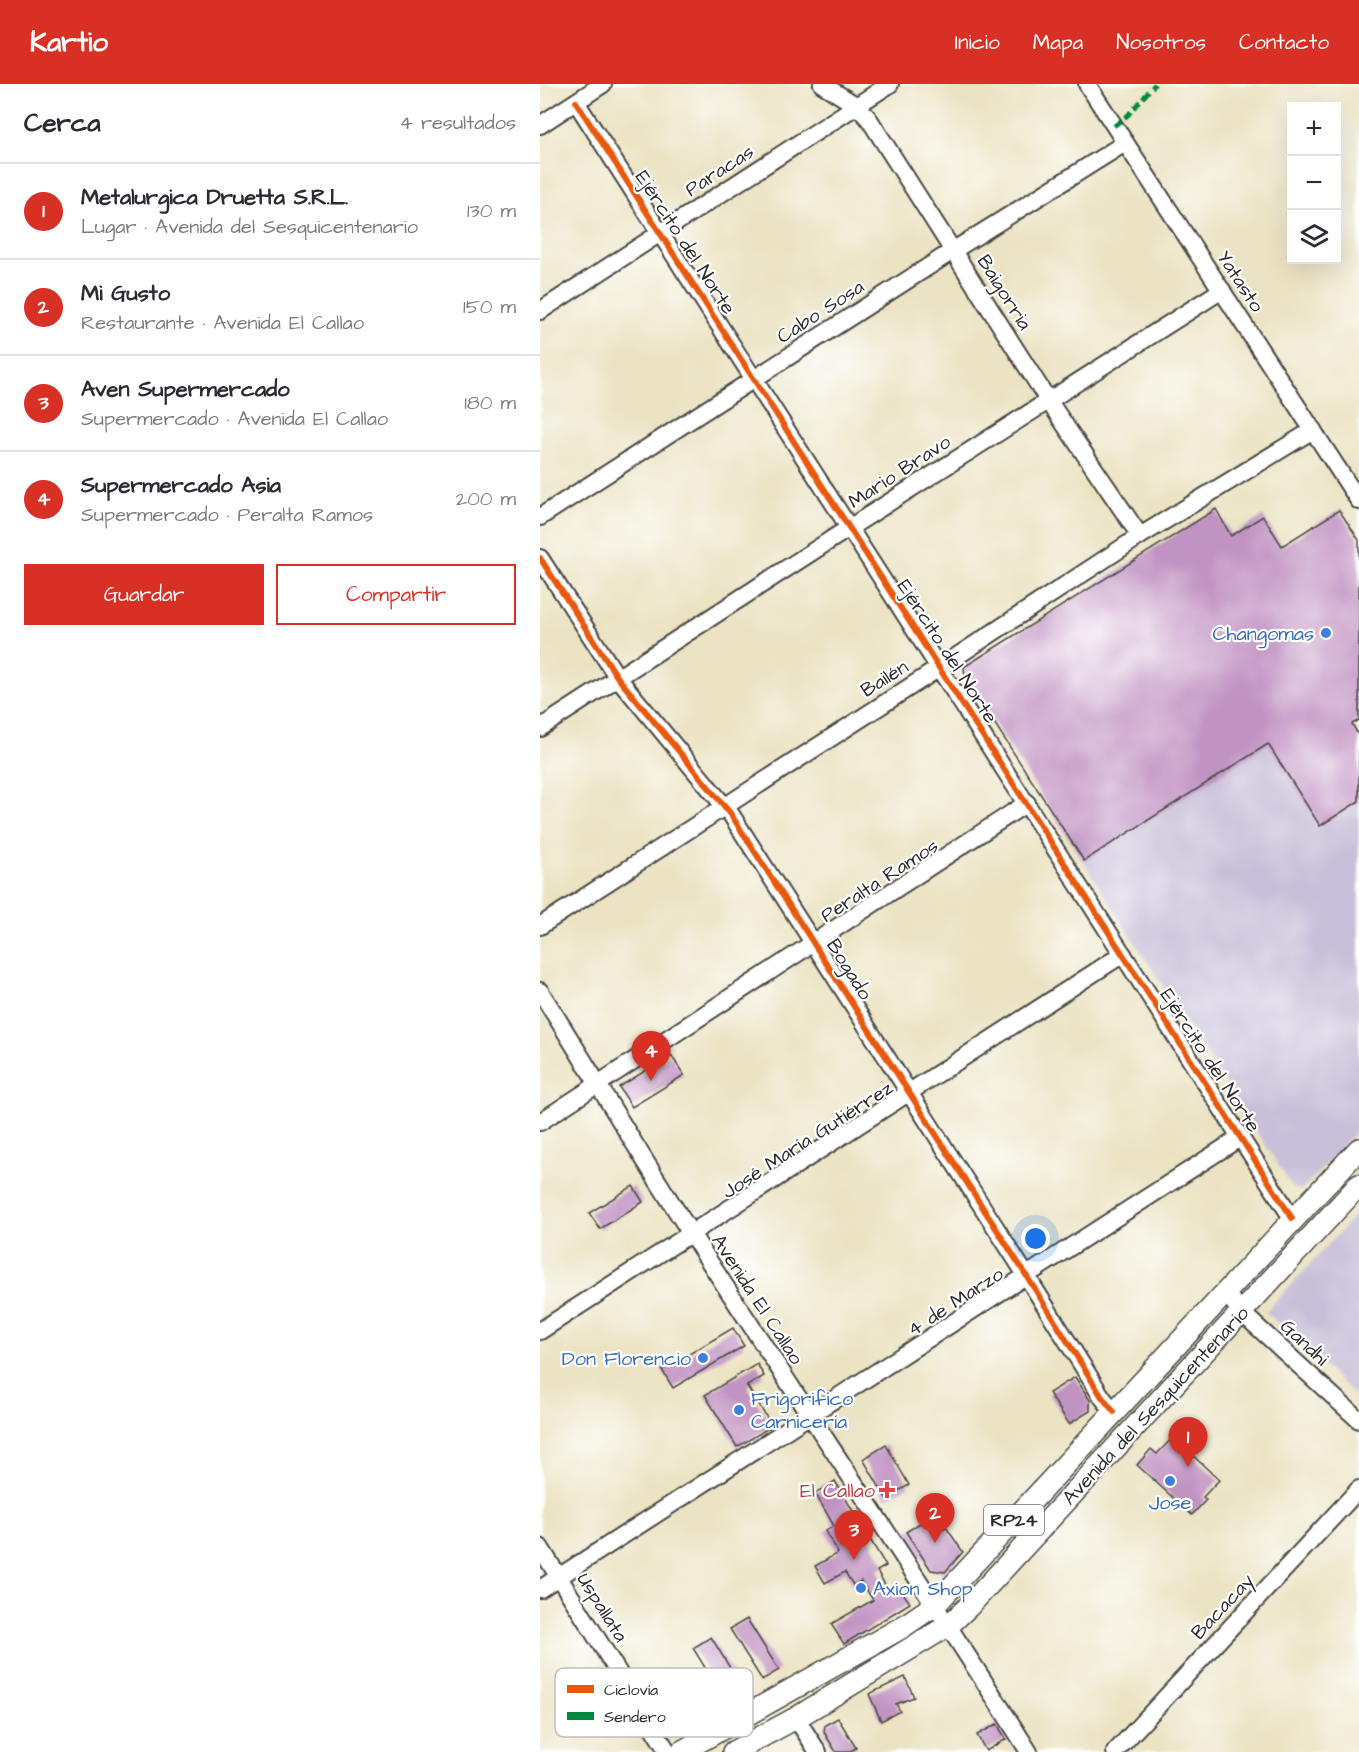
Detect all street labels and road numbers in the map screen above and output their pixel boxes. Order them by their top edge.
street label: Paracas [680,138,759,204]
street label: Ejército del Norte [628,165,742,320]
street label: Yatasto [1210,245,1271,318]
street label: Baigorria [969,249,1038,336]
street label: Cabo Sosa [771,273,870,351]
street label: Mario Bravo [843,428,956,515]
street label: Ejército del Norte [890,574,1004,729]
street label: Bailén [855,653,914,704]
street label: Peralta Ramos [815,832,944,929]
street label: Bogado [819,934,879,1006]
street label: Ejército del Norte [1153,983,1267,1138]
street label: José María Gutiérrez [717,1074,898,1206]
street label: Avenida El Callao [704,1229,810,1370]
street label: 4 de Marzo [902,1260,1009,1343]
street label: Avenida del Sesquicentenario [1056,1300,1256,1511]
street label: Gandhi [1274,1313,1335,1372]
road number: RP24 [984,1505,1044,1535]
street label: Uspallata [570,1567,635,1648]
street label: Bacacay [1185,1567,1261,1647]

